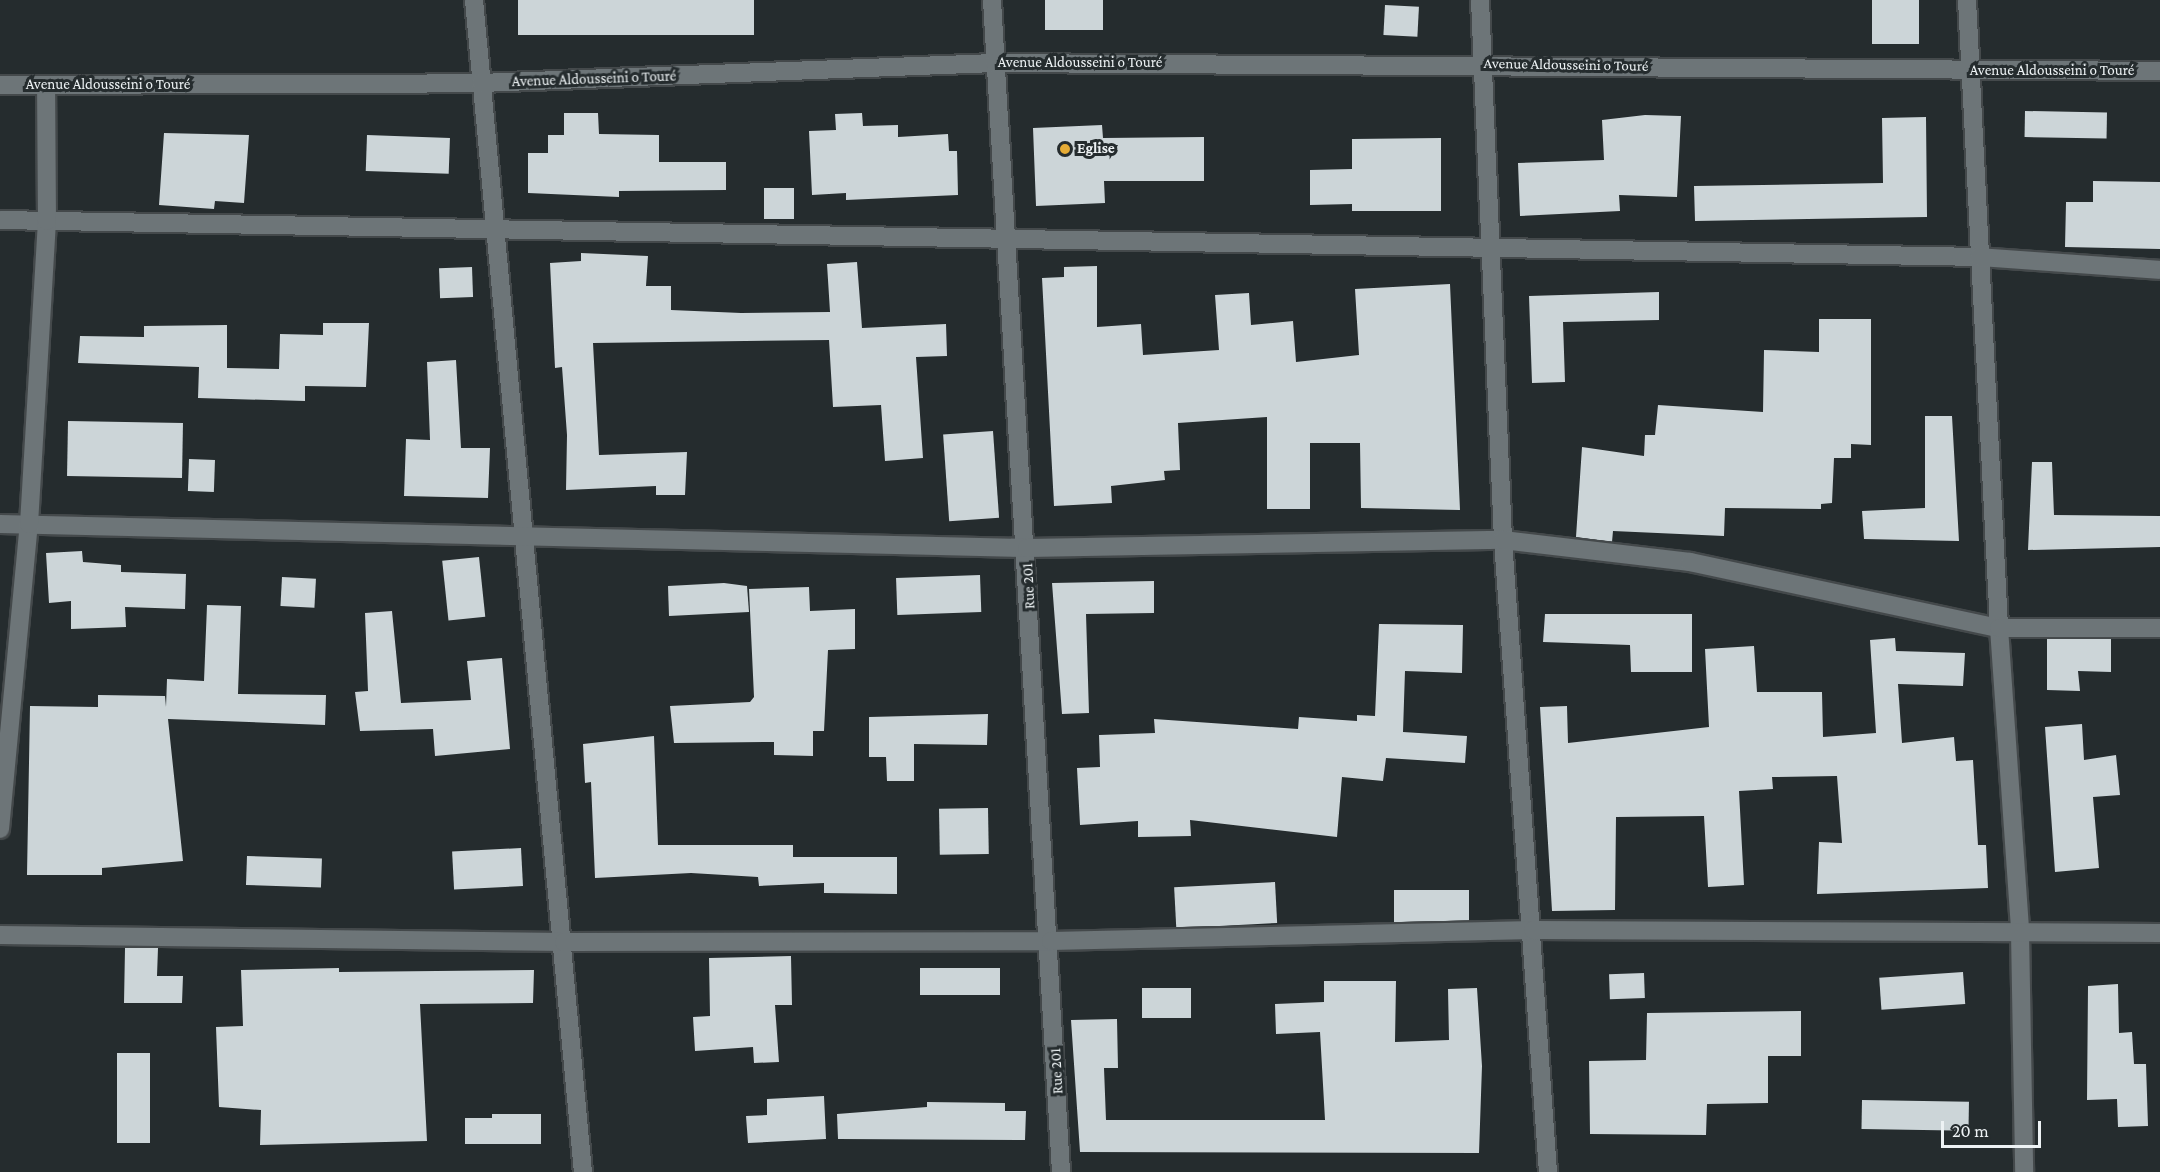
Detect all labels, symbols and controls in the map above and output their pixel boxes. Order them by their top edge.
street label: Avenue Aldousseini o Touré [998,54,1162,72]
street label: Avenue Aldousseini o Touré [1484,55,1648,75]
street label: Avenue Aldousseini o Touré [1970,62,2134,80]
street label: Avenue Aldousseini o Touré [511,67,677,91]
street label: Avenue Aldousseini o Touré [26,76,190,94]
place label: Eglise [1077,140,1115,158]
marker: Eglise [1058,142,1072,156]
street label: Rue 201 [1019,563,1039,609]
street label: Rue 201 [1047,1048,1067,1094]
scale bar [1944,1109,2044,1147]
text: 20 m [1952,1121,1989,1141]

